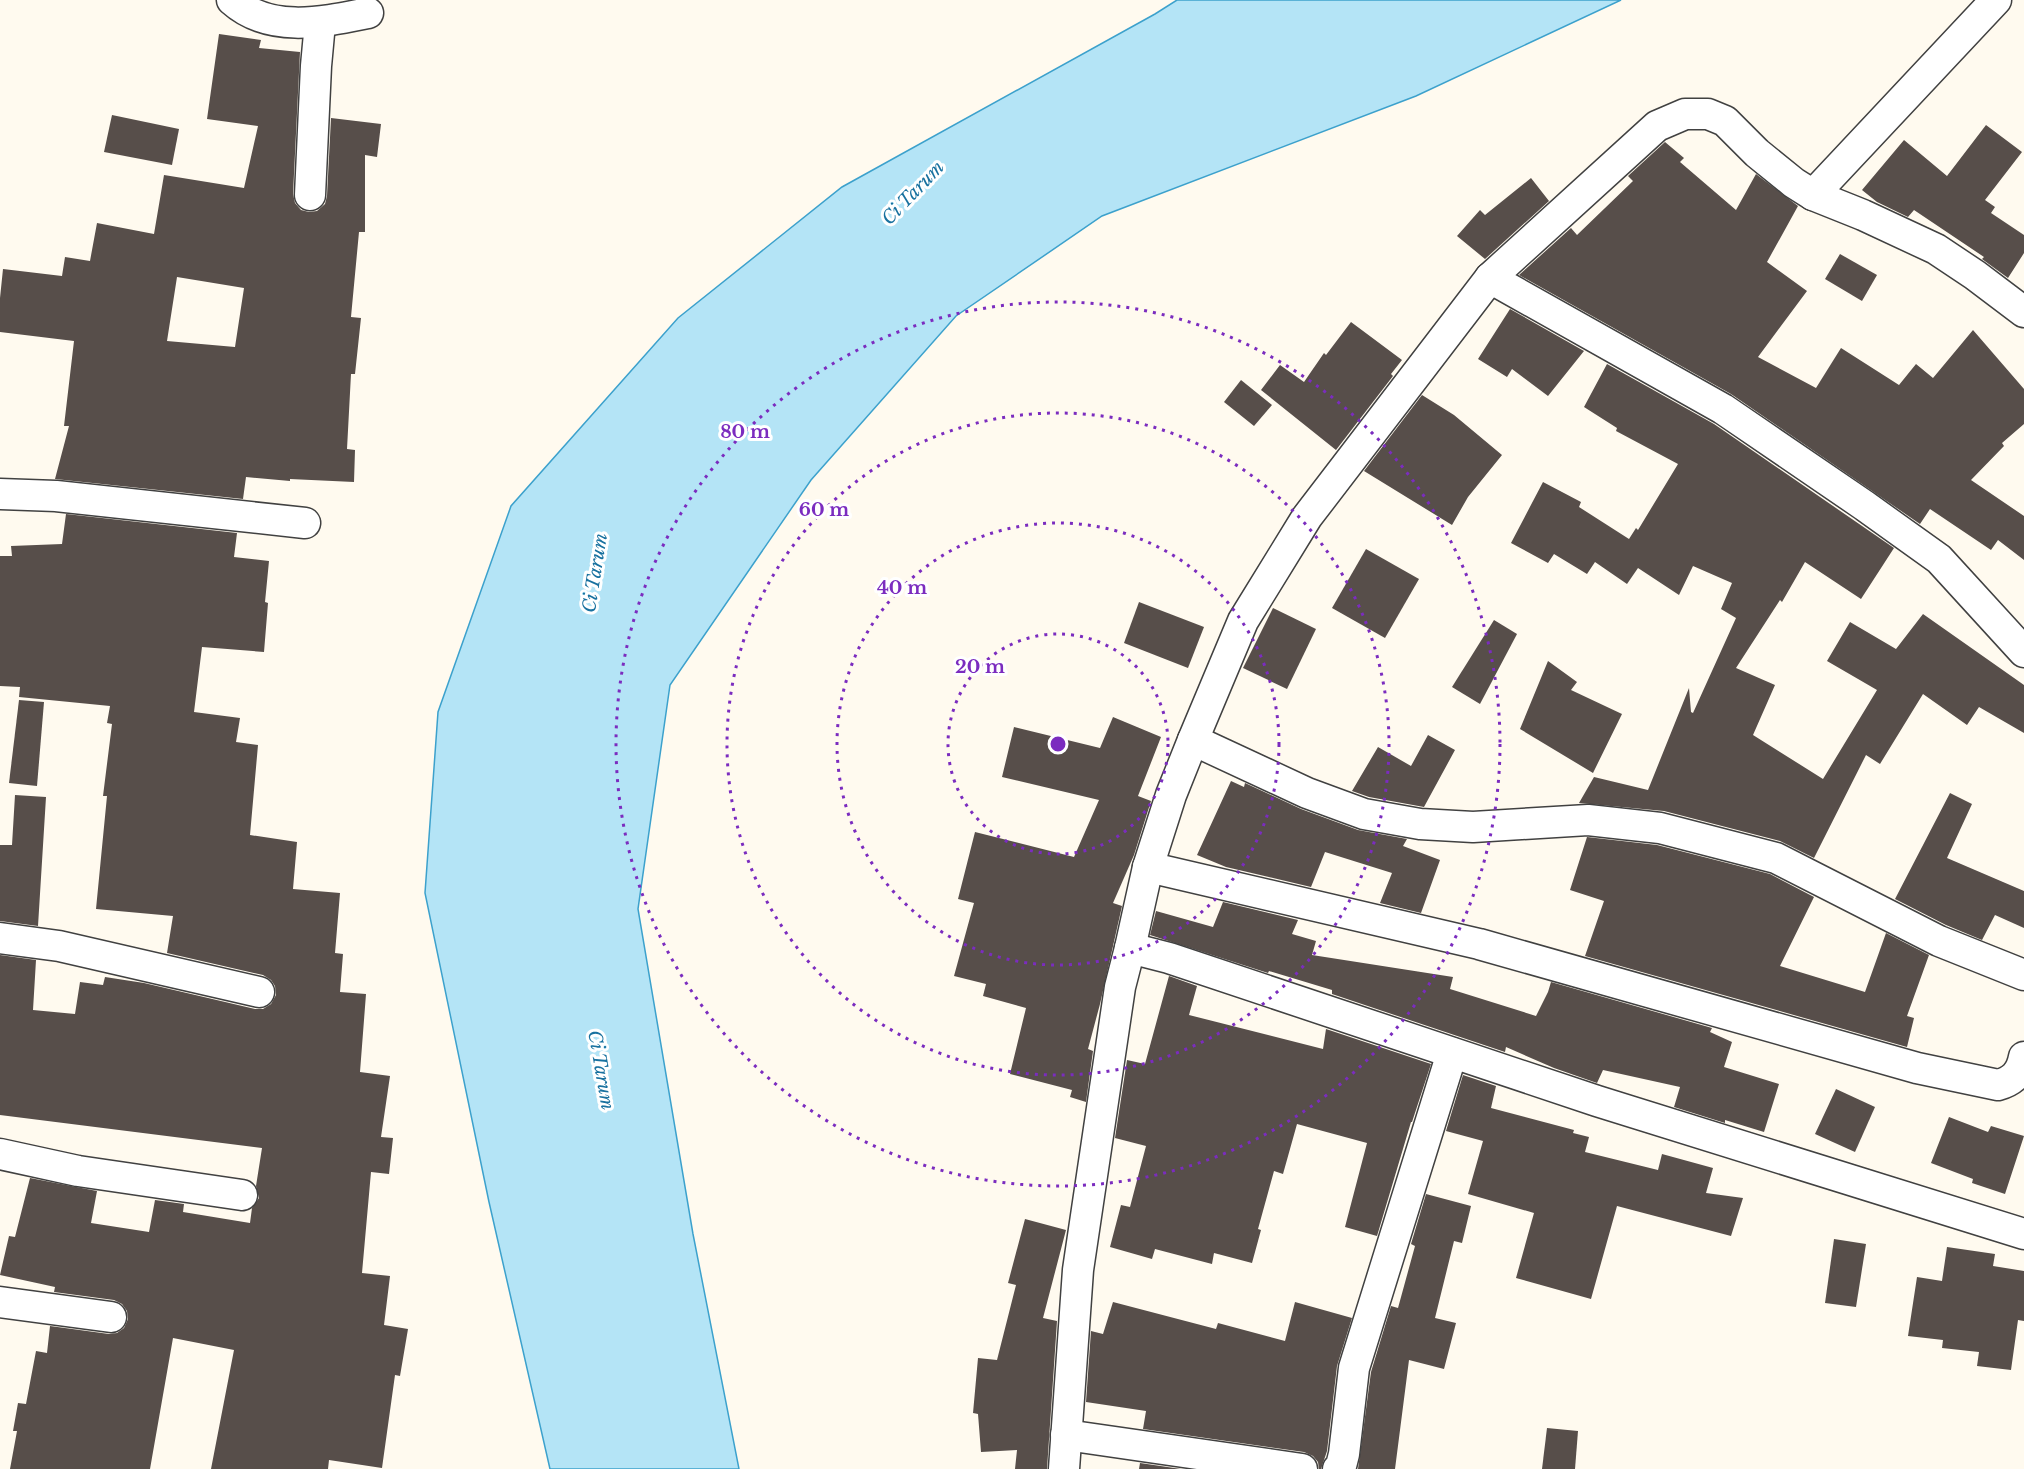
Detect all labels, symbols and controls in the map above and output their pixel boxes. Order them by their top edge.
water label: Ci Tarum [877,156,949,230]
text: 80 m [720,421,770,443]
text: 60 m [799,499,849,521]
water label: Ci Tarum [578,531,612,614]
text: 40 m [877,577,927,599]
text: 20 m [955,656,1005,678]
centre of rings [1048,734,1068,754]
water label: Ci Tarum [583,1029,619,1112]

